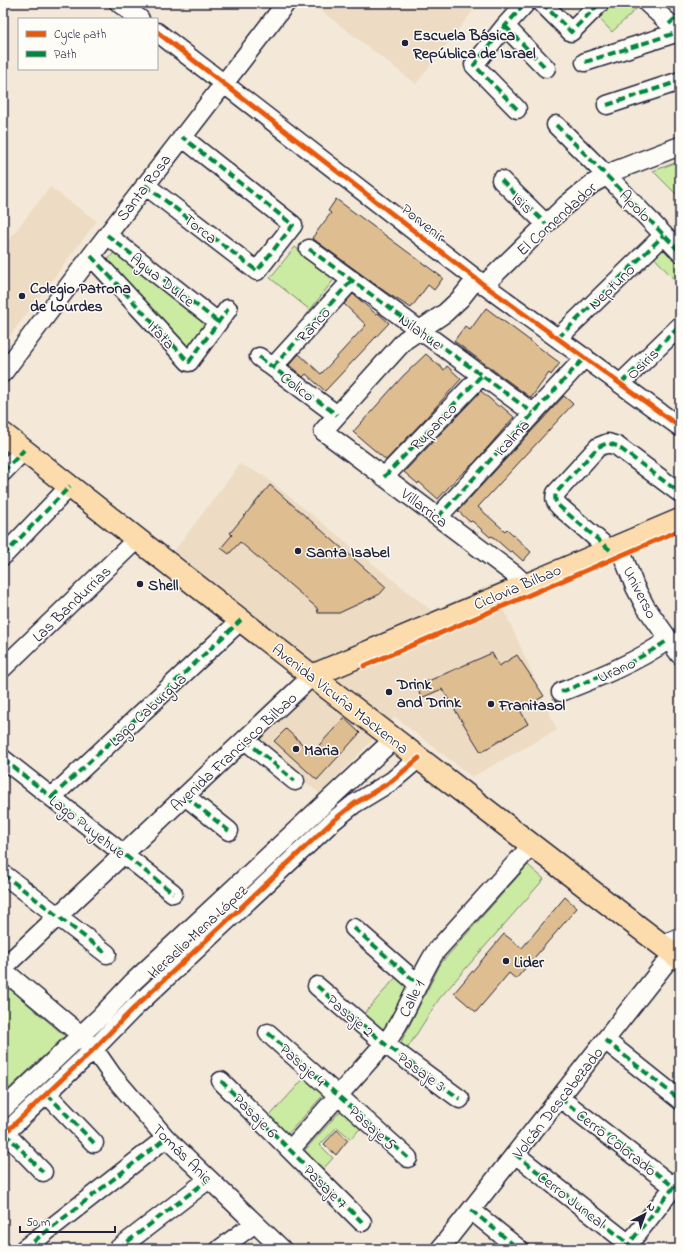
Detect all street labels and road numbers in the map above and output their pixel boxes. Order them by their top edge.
street label: Santa Rosa [111,150,178,227]
street label: El Comendador [512,177,603,262]
street label: Apolo [613,185,656,228]
street label: Isis [505,187,538,220]
street label: Porvenir [395,198,450,249]
street label: Torca [178,209,222,251]
street label: Agua Dulce [124,248,200,314]
street label: Neptuno [583,259,641,316]
street label: Ranco [292,302,337,349]
street label: Nilahue [393,309,447,357]
street label: Itata [141,316,180,355]
street label: Osiris [622,343,665,386]
street label: Colico [275,367,319,409]
street label: Rupanco [405,398,463,457]
street label: Icalma [489,414,536,462]
street label: Villarrica [394,482,452,534]
street label: Ciclovia Bilbao [470,559,565,617]
street label: Las Bandurrias [27,560,117,648]
street label: Universo [616,562,663,623]
street label: Avenida Vicuña Mackenna [266,638,413,761]
street label: Urano [594,652,640,690]
street label: Lago Caburgua [104,668,193,753]
street label: Avenida Francisco Bilbao [165,687,303,818]
street label: Lago Puyehue [43,790,131,866]
street label: Heraclio Mena López [143,879,254,985]
street label: Calle 1 [393,976,432,1022]
street label: Pasaje 2 [321,989,379,1044]
street label: Pasaje 4 [273,1038,330,1093]
street label: Volcán Descabezado [507,1042,610,1165]
street label: Pasaje 3 [392,1047,450,1098]
street label: Pasaje 6 [227,1088,283,1144]
street label: Pasaje 5 [342,1100,401,1157]
street label: Cerro Colorado [570,1104,661,1183]
street label: Tomás Anic [146,1119,218,1191]
street label: Pasaje 7 [297,1160,353,1216]
street label: Cerro Juncal [531,1166,610,1235]

